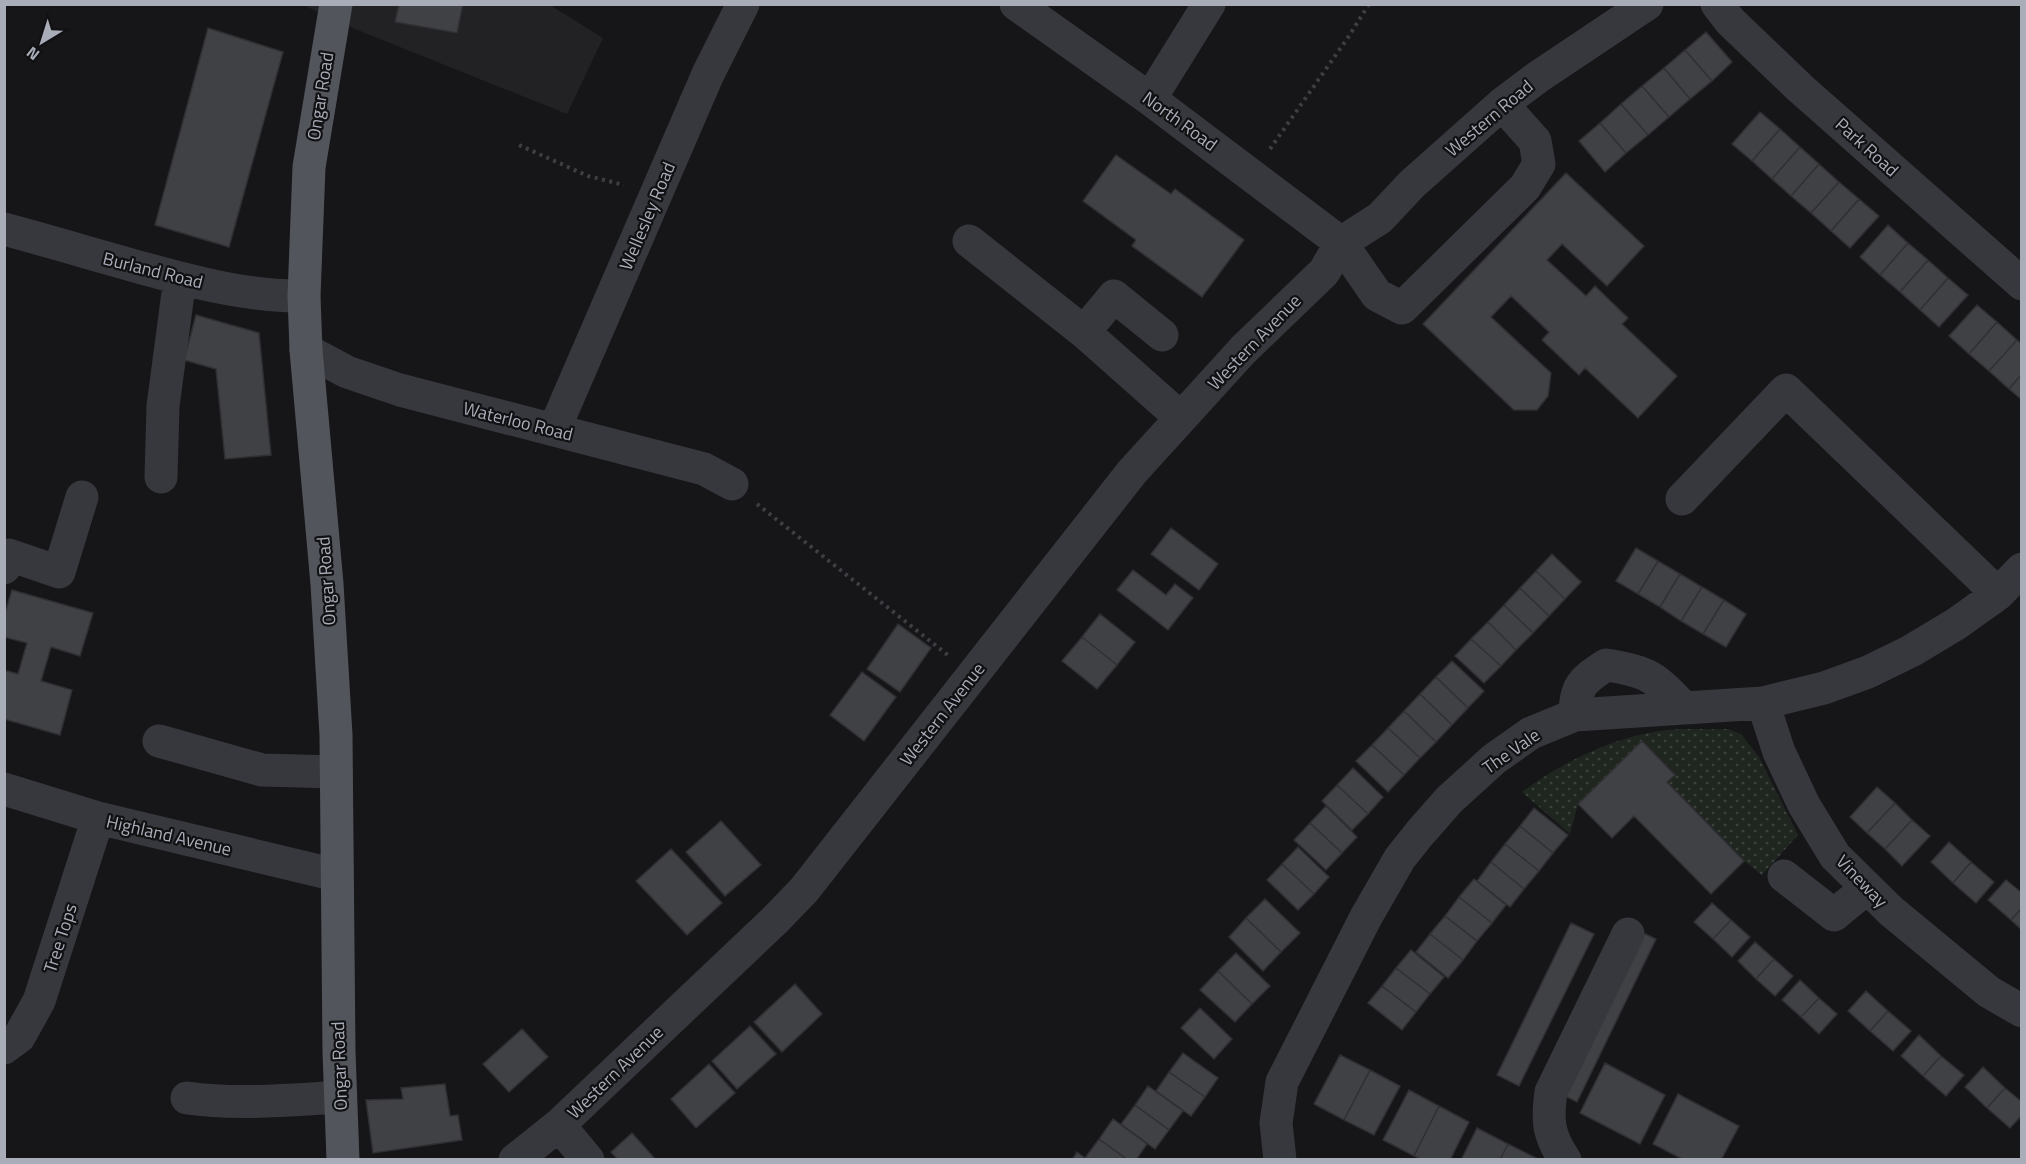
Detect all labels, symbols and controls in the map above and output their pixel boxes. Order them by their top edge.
north arrow [12,12,72,72]
text: N [21,41,45,67]
street label: Ongar Road [300,50,340,142]
street label: Western Road [1439,73,1539,163]
street label: North Road [1137,85,1223,157]
street label: Park Road [1829,111,1905,183]
street label: Wellesley Road [612,158,682,274]
street label: Burland Road [100,245,206,295]
street label: Western Avenue [1201,288,1307,396]
street label: Waterloo Road [460,394,576,448]
street label: Ongar Road [309,536,343,626]
street label: Western Avenue [893,657,991,771]
street label: The Vale [1477,721,1545,781]
street label: Highland Avenue [104,807,234,863]
street label: Vineway [1830,848,1894,914]
street label: Tree Tops [36,900,84,976]
street label: Western Avenue [561,1019,669,1125]
street label: Ongar Road [324,1021,354,1111]

